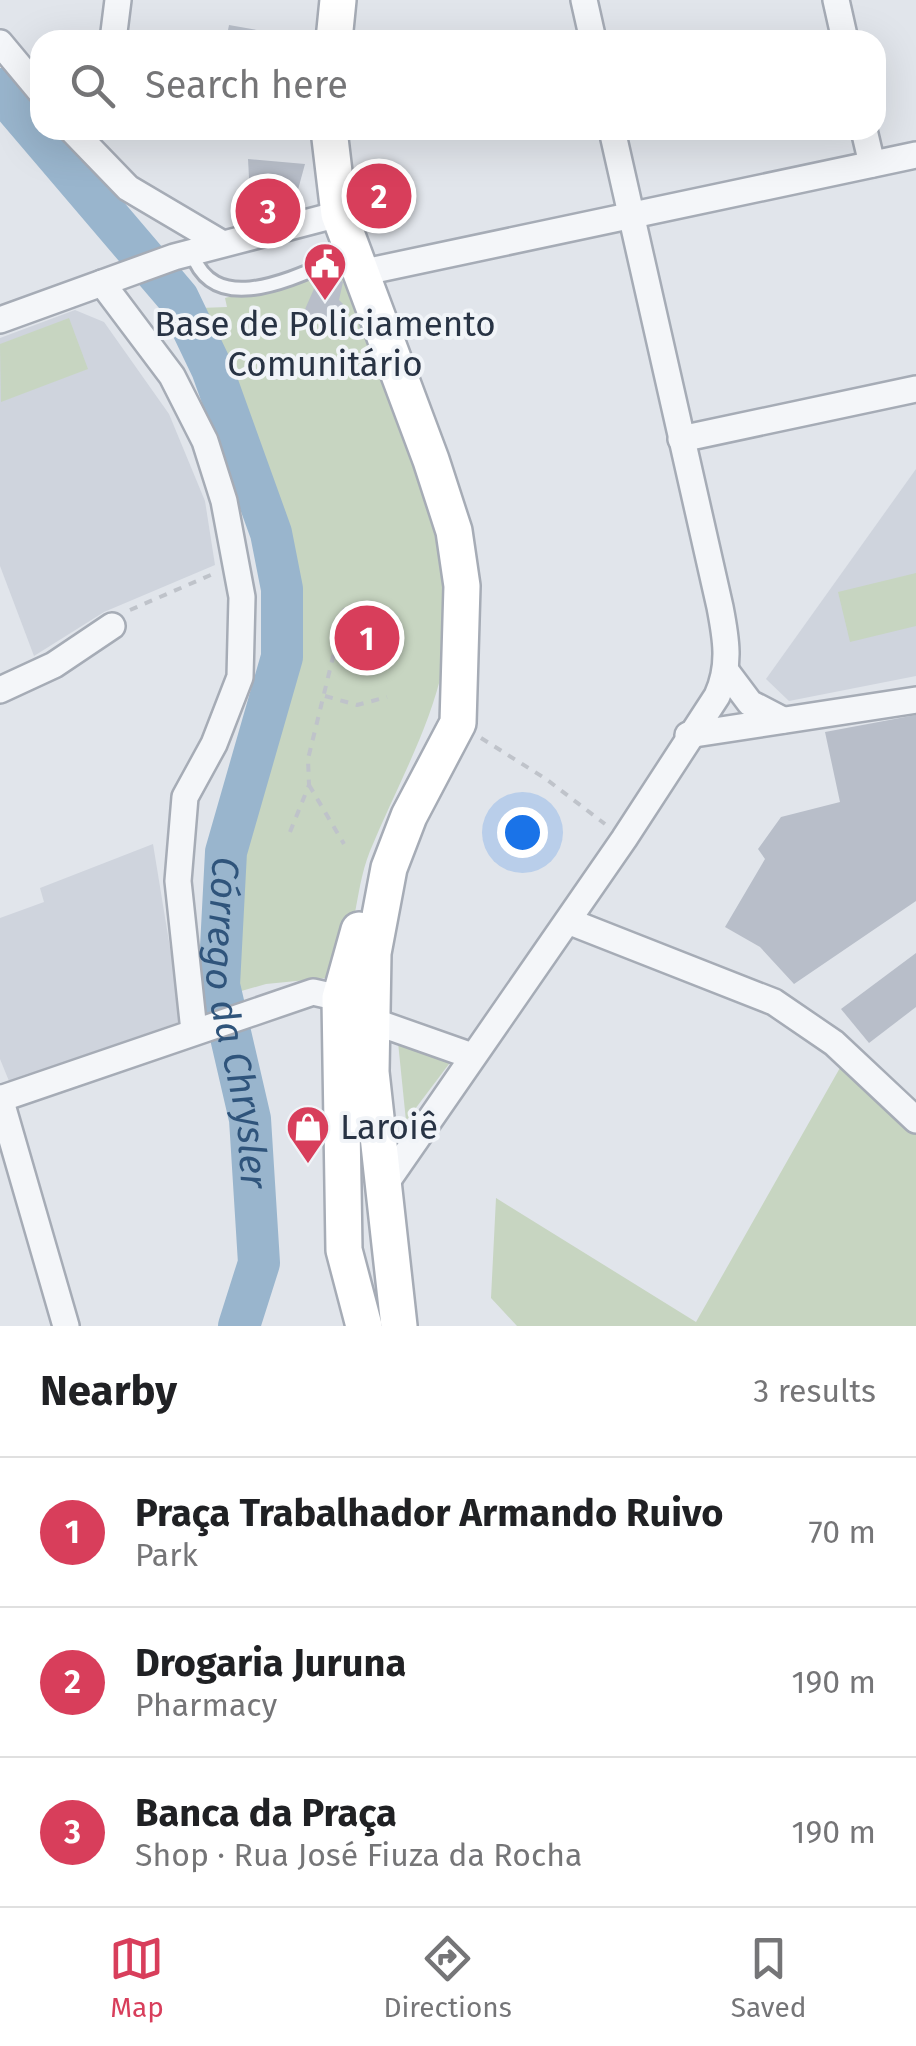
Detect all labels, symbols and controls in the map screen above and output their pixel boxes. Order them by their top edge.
search box [30,30,886,140]
icon: search [65,58,120,113]
text: Search here [145,62,348,108]
pin: 2 [346,158,412,234]
pin: 3 [236,174,300,248]
public building icon: Base de Policiamento Comunitário [302,241,348,302]
place label: Base de Policiamento Comunitário [154,303,496,385]
pin: 1 [334,600,400,676]
your location [497,807,548,858]
water label: Córrego da Chrysler [196,856,277,1191]
shop icon: Laroiê [285,1104,331,1165]
place label: Laroiê [340,1106,438,1148]
text: Nearby [40,1366,177,1416]
text: 3 results [753,1372,876,1410]
text: Praça Trabalhador Armando Ruivo [135,1490,723,1536]
text: 1 [65,1513,80,1551]
text: 70 m [808,1513,876,1551]
text: Park [135,1536,198,1574]
text: Drogaria Juruna [135,1640,406,1686]
text: 2 [64,1663,81,1701]
text: 190 m [792,1663,876,1701]
text: Pharmacy [135,1686,277,1724]
text: Banca da Praça [135,1790,397,1836]
text: 3 [64,1813,81,1851]
text: 190 m [792,1813,876,1851]
text: Shop · Rua José Fiuza da Rocha [135,1836,582,1874]
tab: Map [109,1931,164,2024]
tab: Directions [383,1931,512,2024]
tab: Saved [731,1931,807,2024]

